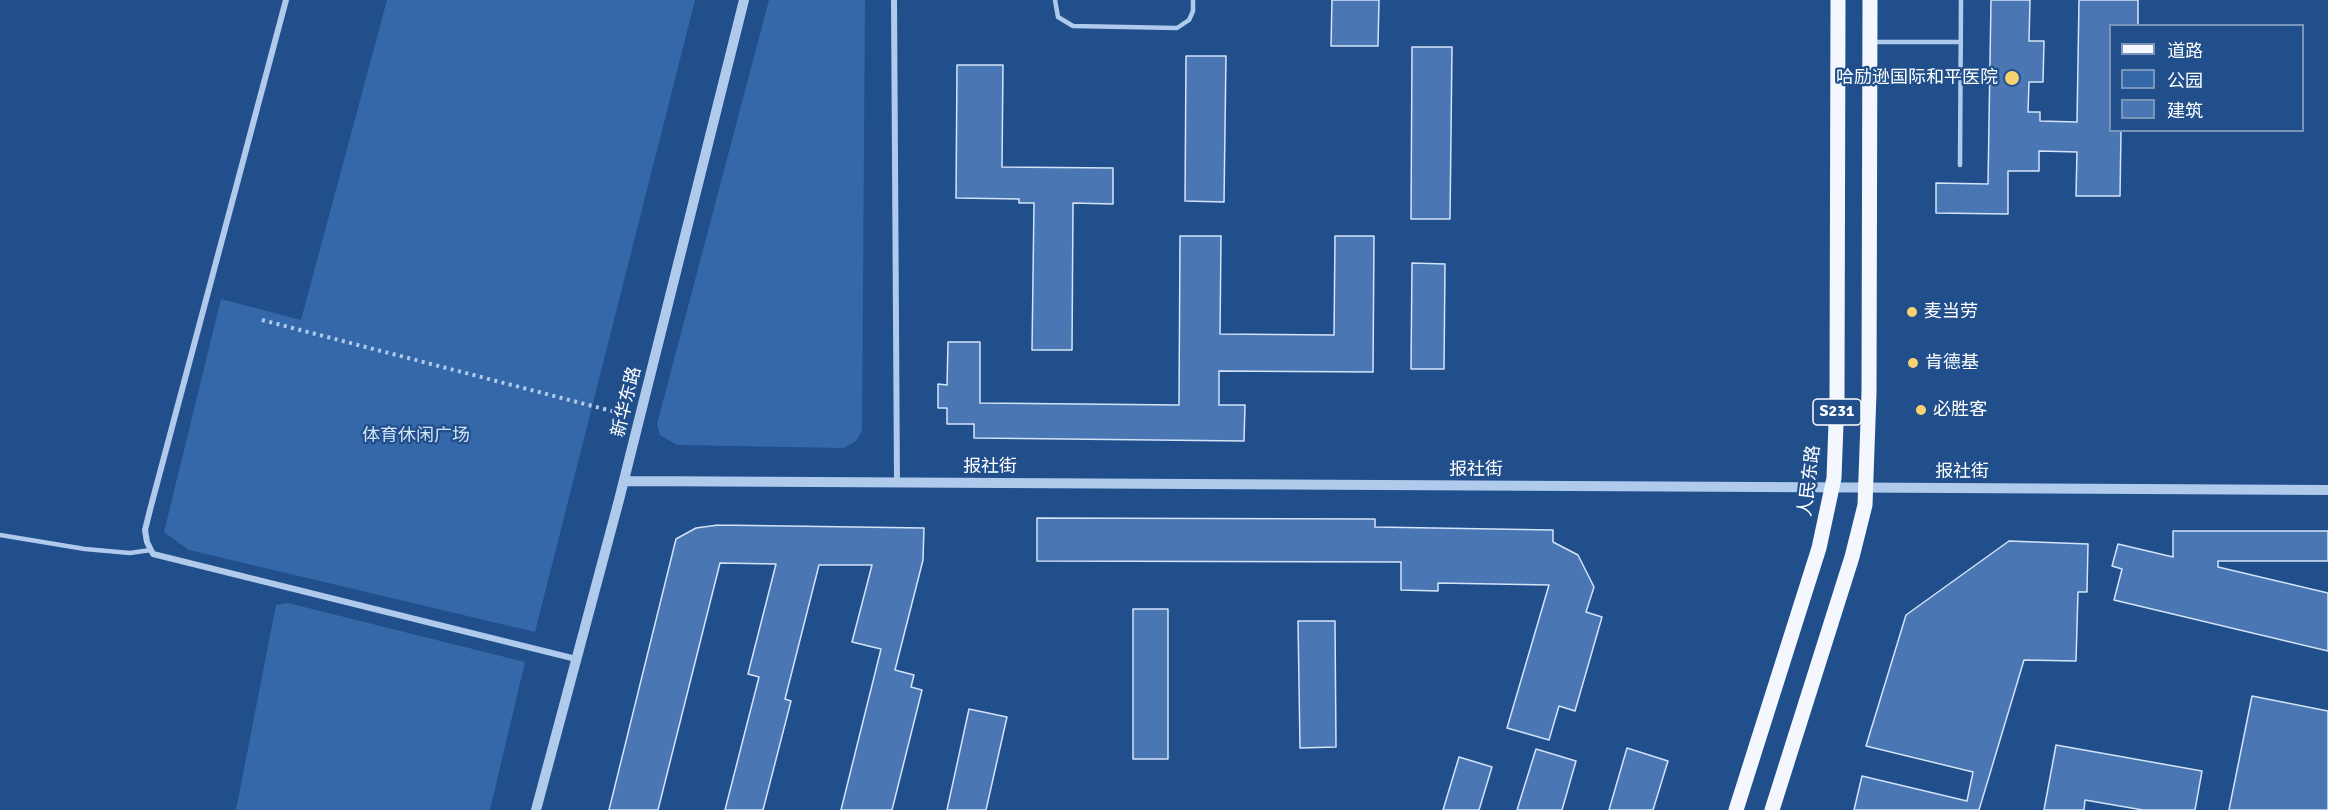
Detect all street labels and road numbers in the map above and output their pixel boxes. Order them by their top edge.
street label: 新华东路 [608,364,646,440]
road number: S231 [1813,399,1861,425]
street label: 人民东路 [1795,444,1825,518]
street label: 报社街 [963,456,1017,478]
street label: 报社街 [1449,459,1503,481]
street label: 报社街 [1935,461,1989,483]

